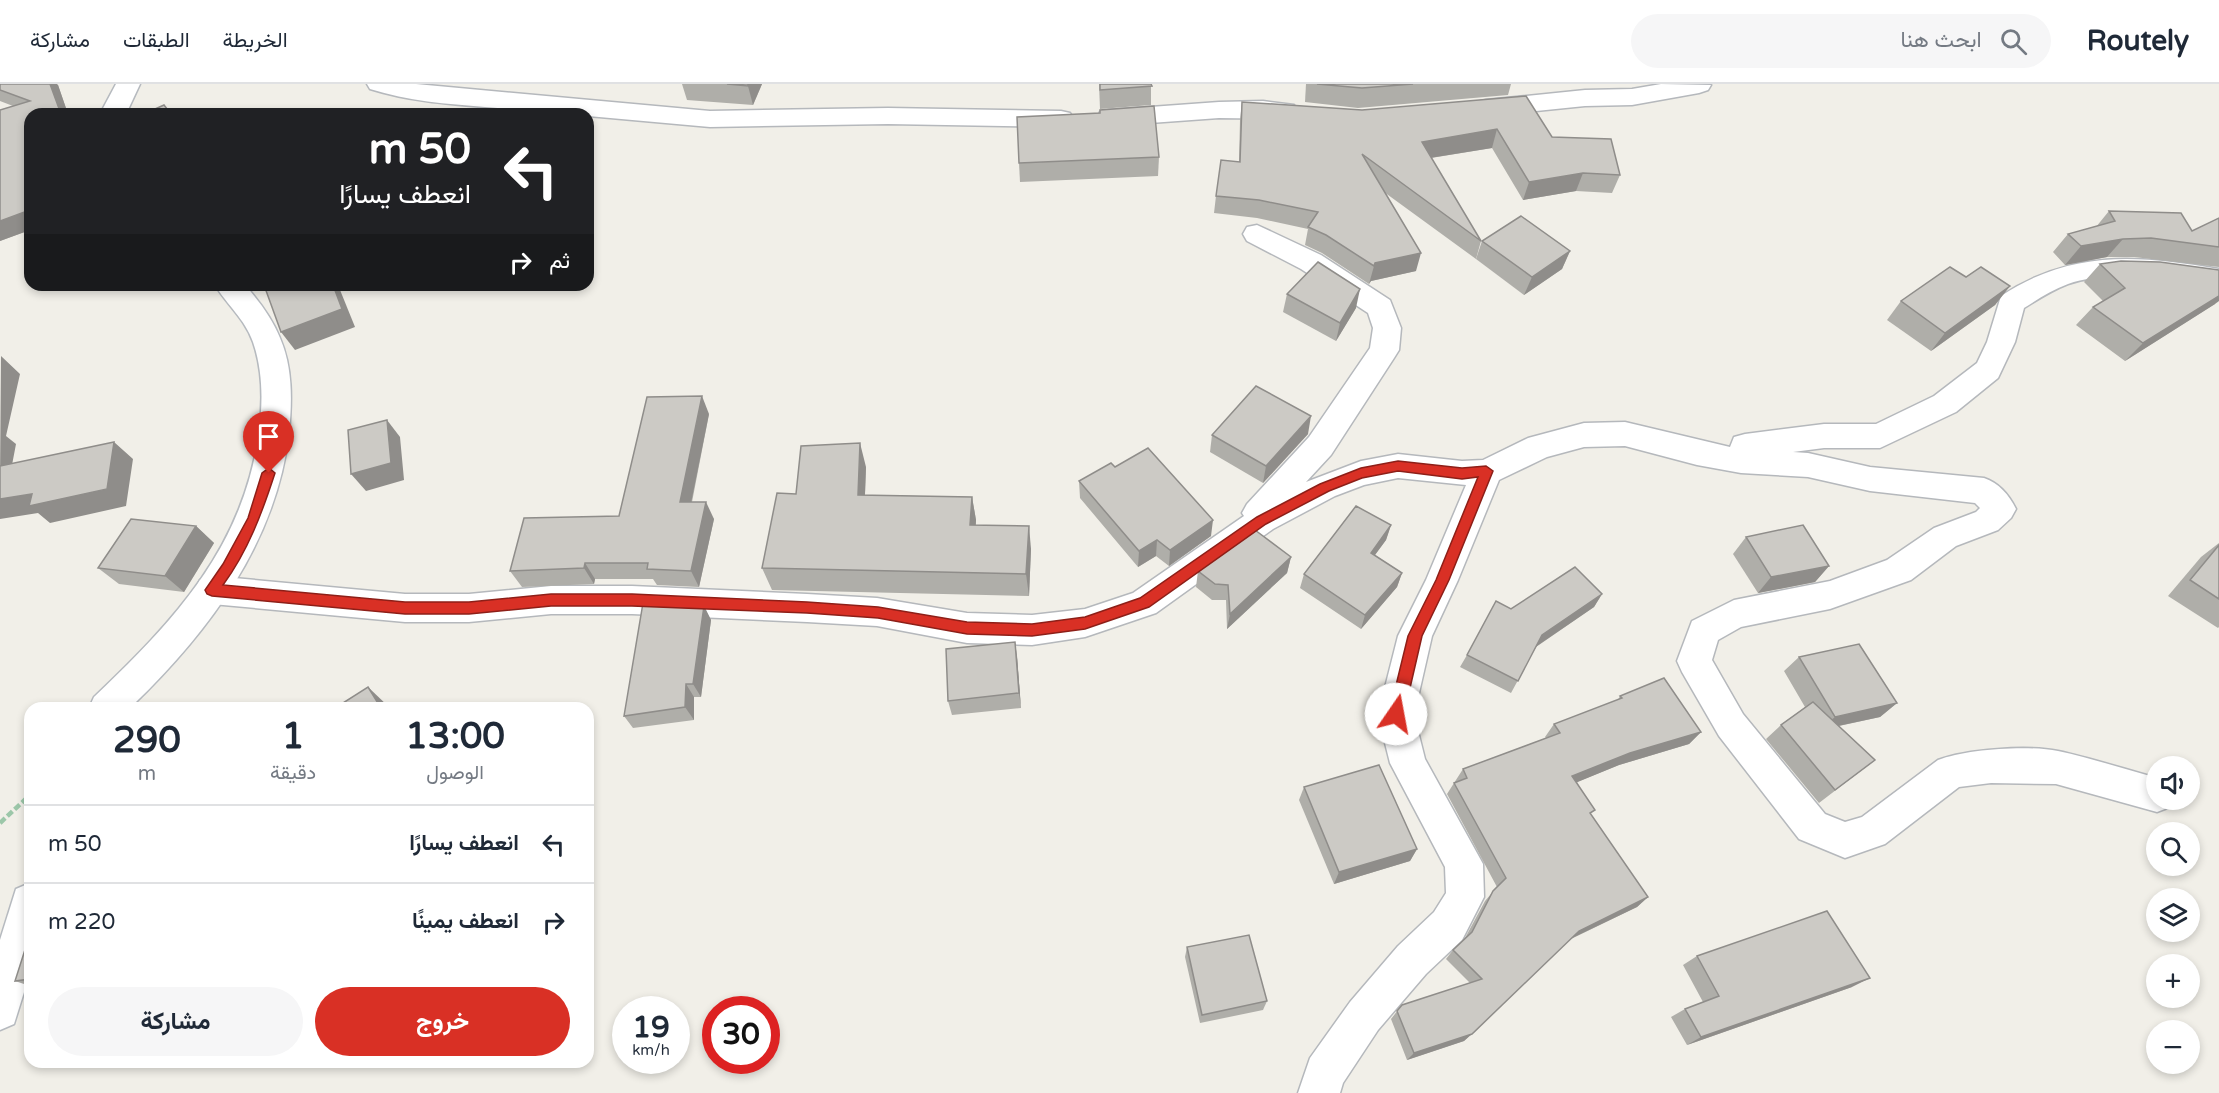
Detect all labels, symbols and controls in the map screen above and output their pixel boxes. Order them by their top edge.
search box [1631,14,2051,68]
text: Routely [2087,24,2189,58]
icon: search [1997,25,2030,58]
text: ابحث هنا [1900,27,1982,53]
text: مشاركة [30,28,90,53]
text: الطبقات [123,28,190,53]
text: الخريطة [223,28,288,53]
text: 50 m [369,124,471,175]
icon: left [492,132,570,210]
text: انعطف يسارًا [339,178,471,211]
icon: right [504,246,537,279]
text: ثم [549,248,570,274]
pin [243,411,294,473]
icon: arrive [252,420,285,453]
position arrow [1364,682,1428,746]
text: 1 [282,715,304,758]
text: 13:00 [405,715,505,758]
text: 290 [113,719,181,762]
map controls [2146,756,2200,1074]
button: sound [2146,756,2200,810]
text: دقيقة [270,761,316,785]
text: الوصول [426,761,484,785]
text: m [138,762,156,786]
button: search [2146,822,2200,876]
icon: left [537,828,570,861]
text: انعطف يسارًا [409,830,519,856]
text: 50 m [48,831,102,857]
button: layers [2146,888,2200,942]
icon: right [537,906,570,939]
text: انعطف يمينًا [412,908,519,934]
text: 220 m [48,909,115,935]
button: + [2146,954,2200,1008]
button: مشاركة [48,987,303,1056]
button: خروج [315,987,570,1056]
speed limit sign: 30 [702,996,780,1074]
text: 19 [632,1009,670,1046]
button: − [2146,1020,2200,1074]
text: km/h [632,1041,670,1059]

